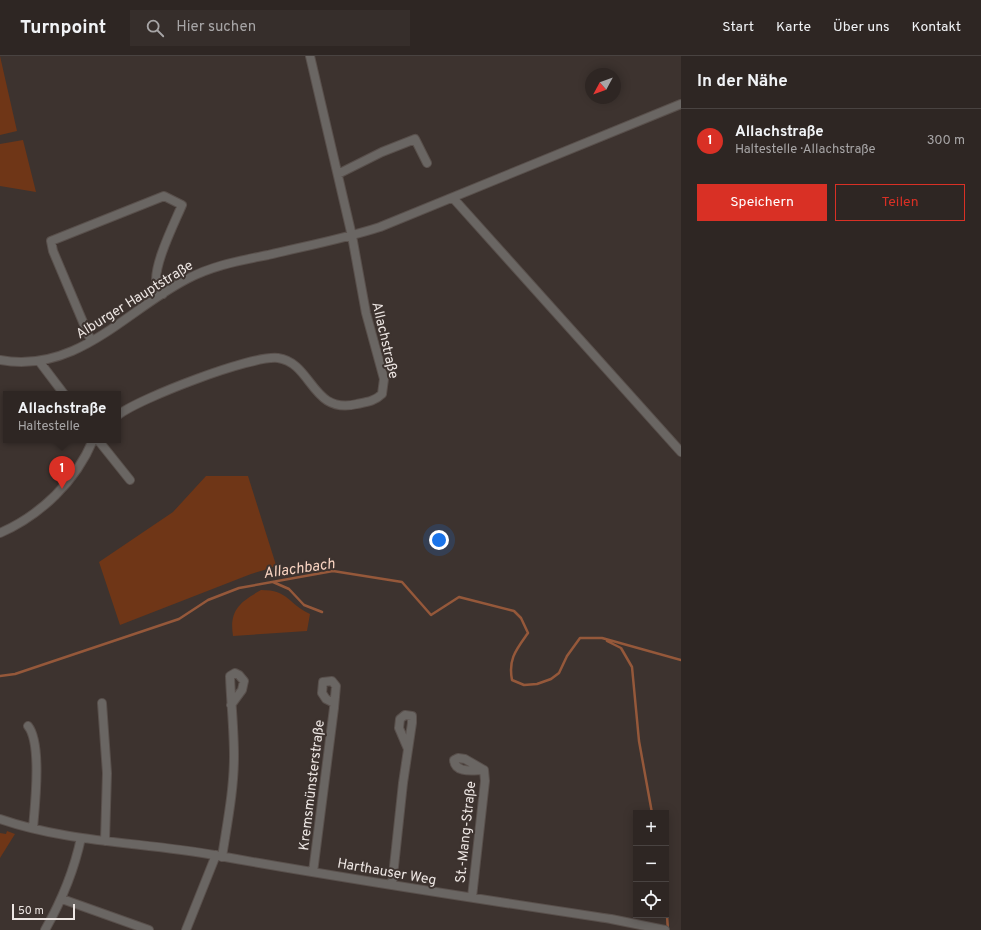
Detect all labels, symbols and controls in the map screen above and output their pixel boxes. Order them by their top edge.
search box [130,10,410,46]
text: Turnpoint [20,16,106,40]
icon: search [144,17,166,39]
text: Hier suchen [176,18,256,37]
text: Start [722,19,754,36]
text: Karte [776,19,811,36]
text: Über uns [833,19,890,36]
text: Kontakt [912,19,961,36]
north arrow [585,68,621,104]
text: In der Nähe [697,71,788,93]
text: Allachstraße [735,123,824,142]
text: 1 [707,133,713,149]
text: 300 m [927,133,965,149]
text: Haltestelle · Allachstraße [735,142,875,158]
button: Speichern [697,184,827,221]
button: Teilen [835,184,965,221]
street label: Alburger Hauptstraße [73,257,197,343]
street label: Allachstraße [367,300,402,380]
popup [3,391,121,443]
text: Allachstraße [18,400,106,419]
text: Haltestelle [18,419,80,435]
pin: 1 [49,456,75,489]
your location [429,530,449,550]
water label: Allachbach [262,555,336,584]
street label: Kremsmünsterstraße [296,719,329,852]
street label: St.-Mang-Straße [453,780,480,884]
map controls [633,810,669,918]
button: + [633,810,669,846]
button: − [633,846,669,882]
street label: Harthauser Weg [336,855,438,890]
button: locate [633,882,669,918]
scale bar [12,902,75,921]
text: 50 m [18,904,44,918]

